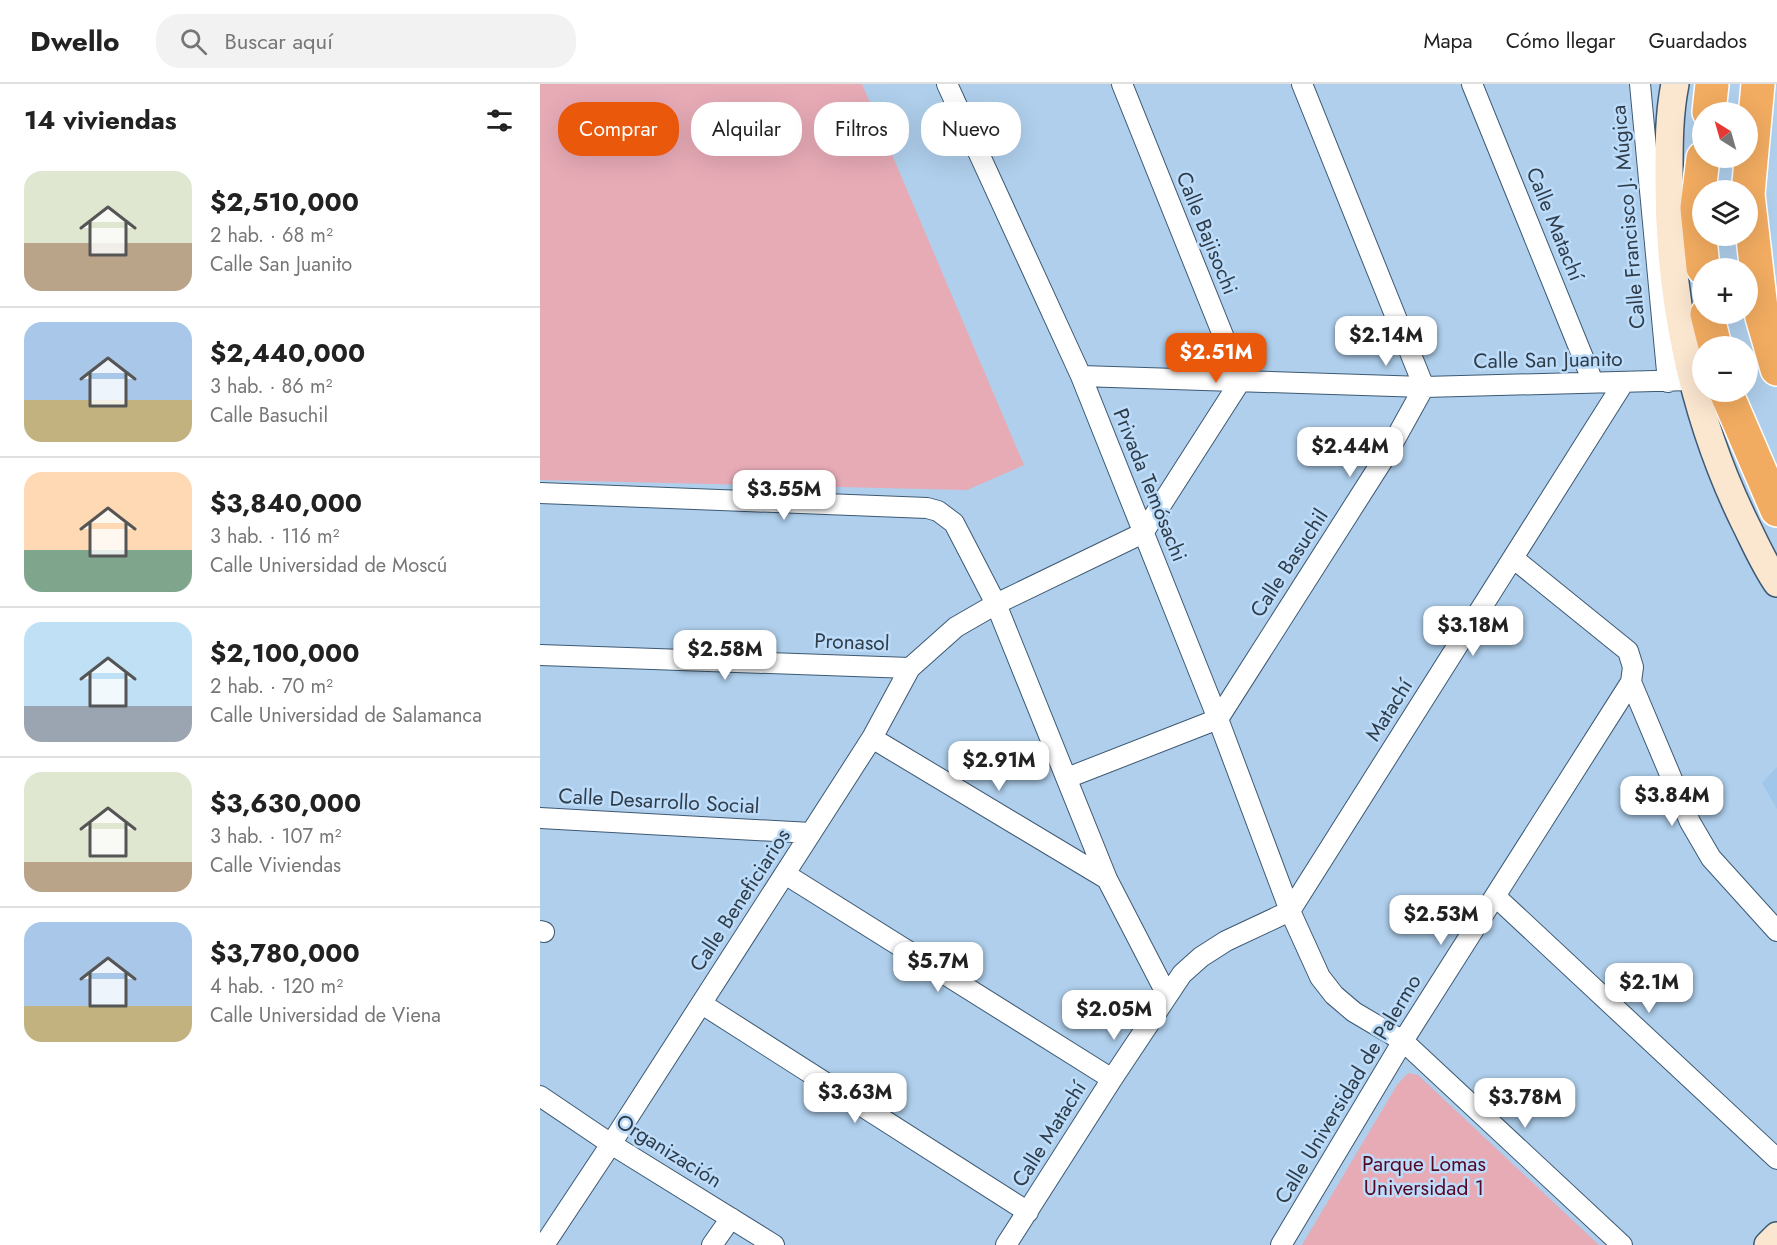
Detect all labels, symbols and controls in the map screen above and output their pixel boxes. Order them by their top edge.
search box [156,14,576,68]
text: Dwello [30,21,120,62]
icon: search [177,25,210,58]
text: Buscar aquí [225,25,333,57]
text: Mapa [1423,26,1473,56]
text: Cómo llegar [1506,26,1615,56]
text: Guardados [1648,26,1747,56]
text: 14 viviendas [24,101,177,139]
chip: Comprar [558,102,679,156]
chip: Alquilar [691,102,802,156]
chip: Filtros [814,102,909,156]
chip: Nuevo [921,102,1021,156]
north arrow [1692,102,1758,168]
map controls [1692,102,1758,402]
icon: filters [483,104,516,137]
street label: Calle Francisco J. Múgica [1603,104,1653,330]
street label: Calle Matachí [1519,163,1592,287]
street label: Calle Bajisochi [1169,167,1245,299]
button: layers [1692,180,1758,246]
text: $2,510,000 [210,183,359,221]
icon: home [72,195,144,267]
text: 2 hab. · 68 m² [210,221,333,250]
text: Calle San Juanito [210,250,352,279]
button: + [1692,258,1758,324]
pin: $2.14M [1337,316,1435,367]
text: $2.14M [1349,321,1423,350]
pin: $2.51M [1167,333,1265,384]
text: $2,440,000 [210,334,365,372]
button: − [1692,336,1758,402]
text: $2.51M [1180,338,1252,367]
street label: Calle San Juanito [1473,344,1623,376]
icon: home [72,346,144,418]
text: 3 hab. · 86 m² [210,372,332,401]
text: Calle Basuchil [210,401,328,430]
street label: Privada Temósachi [1106,404,1194,566]
pin: $2.44M [1301,427,1399,478]
text: $2.44M [1311,432,1389,461]
pin: $3.55M [735,470,833,521]
text: $3.55M [747,475,821,504]
text: $3,840,000 [210,484,362,522]
icon: home [72,496,144,568]
street label: Calle Basuchil [1243,503,1335,623]
text: 3 hab. · 116 m² [210,522,339,551]
text: Calle Universidad de Moscú [210,551,447,580]
pin: $3.18M [1424,606,1522,657]
text: $3.18M [1437,611,1509,640]
street label: Pronasol [814,626,890,658]
pin: $2.58M [676,630,774,681]
text: $2,100,000 [210,634,359,672]
text: $2.58M [687,635,763,664]
icon: home [72,646,144,718]
text: 2 hab. · 70 m² [210,672,333,701]
street label: Matachí [1358,672,1421,747]
text: Calle Universidad de Salamanca [210,701,482,730]
pin: $2.91M [950,741,1048,792]
text: $2.91M [962,746,1036,775]
pin: $3.84M [1623,776,1721,827]
street label: Calle Desarrollo Social [558,781,760,821]
text: $3.84M [1634,781,1710,810]
text: $3,630,000 [210,784,361,822]
icon: home [72,796,144,868]
text: 3 hab. · 107 m² [210,822,341,851]
street label: Calle Beneficiarios [682,823,798,977]
text: Calle Viviendas [210,851,341,880]
pin: $2.53M [1392,895,1490,946]
text: $2.53M [1403,900,1479,929]
text: $3,780,000 [210,934,360,972]
pin: $5.7M [896,942,980,993]
icon: home [72,946,144,1018]
text: $5.7M [907,947,969,976]
pin: $2.1M [1607,963,1691,1014]
text: $2.1M [1619,968,1679,997]
street label: Calle Universidad de Palermo [1267,969,1429,1209]
text: 4 hab. · 120 m² [210,972,343,1001]
pin: $2.05M [1065,990,1163,1041]
text: $2.05M [1076,995,1152,1024]
text: Calle Universidad de Viena [210,1001,441,1030]
pin: $3.63M [806,1073,904,1124]
street label: Calle Matachí [1004,1074,1094,1193]
text: $3.63M [818,1078,892,1107]
pin: $3.78M [1476,1078,1574,1129]
text: $3.78M [1488,1083,1562,1112]
street label: Organización [610,1107,728,1195]
park label: Parque Lomas Universidad 1 [1362,1149,1486,1203]

